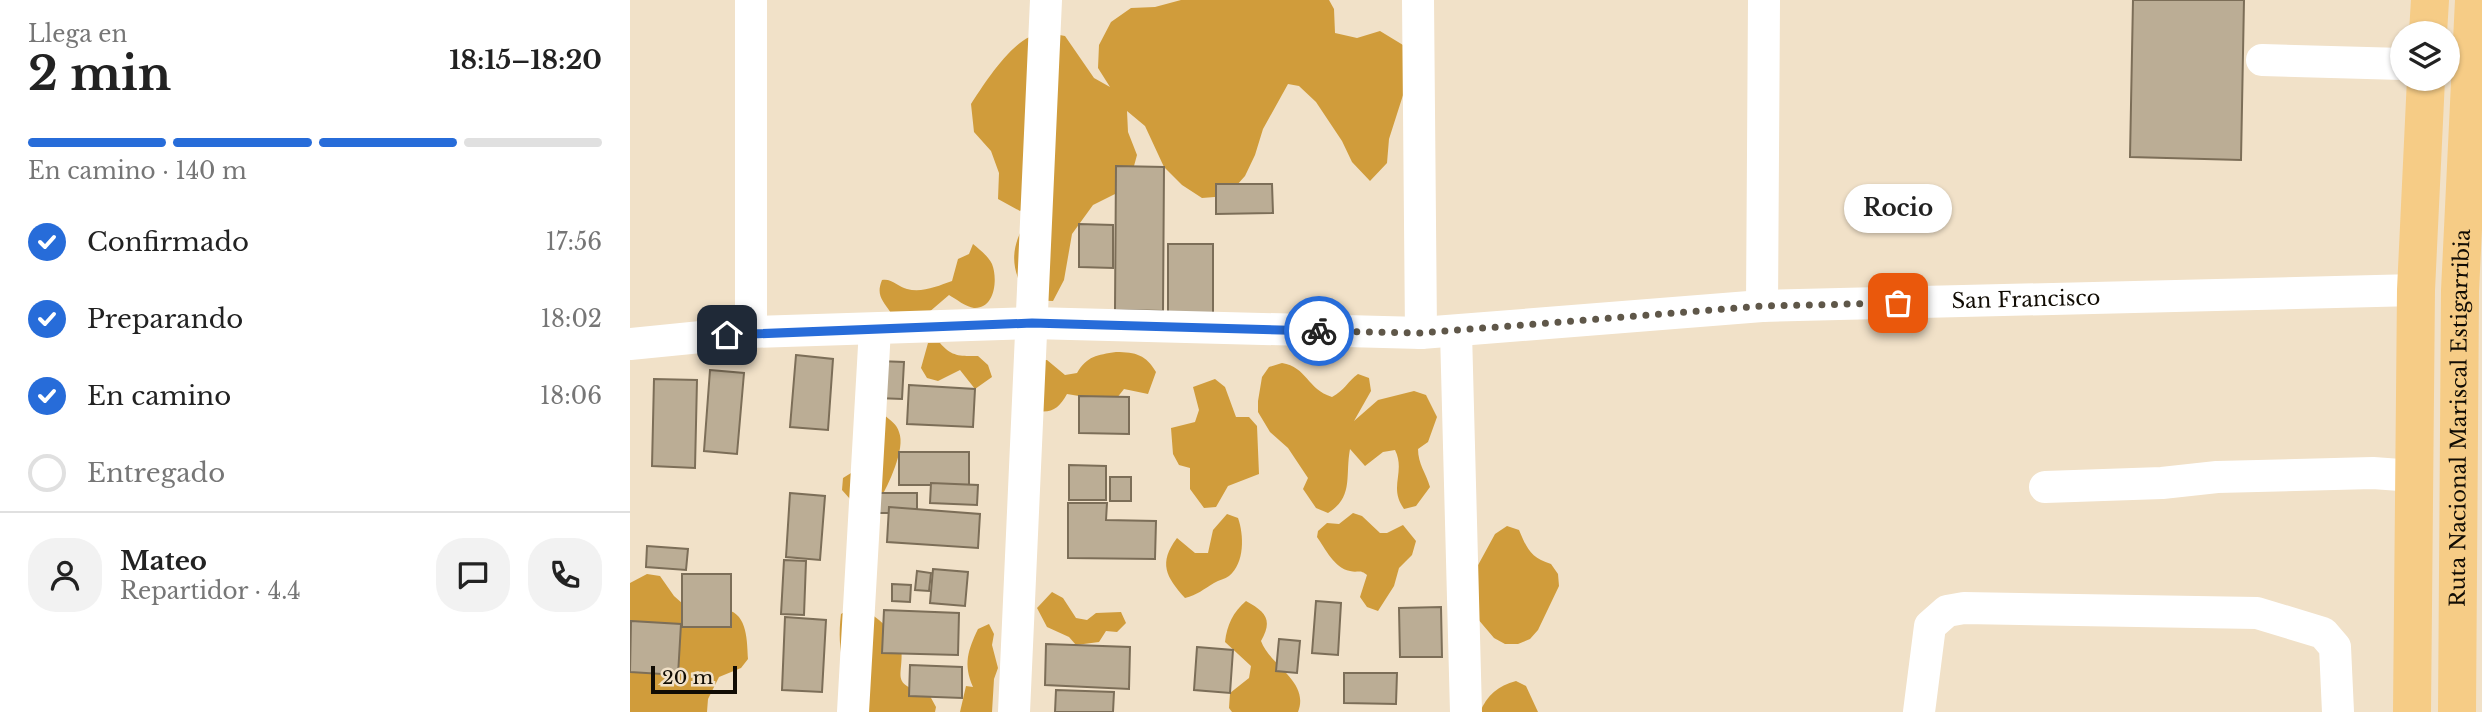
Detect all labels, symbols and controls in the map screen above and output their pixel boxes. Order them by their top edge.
text: Llega en [28,20,127,48]
map controls [2390,21,2460,91]
button: layers [2390,21,2460,91]
text: 18:15–18:20 [449,44,602,76]
text: 2 min [28,45,171,102]
text: En camino · 140 m [28,157,247,185]
callout: Rocio [1844,184,1952,233]
text: Rocio [1863,194,1933,222]
icon: check [28,223,66,261]
text: Confirmado [87,226,249,258]
text: 17:56 [546,228,602,256]
street label: Ruta Nacional Mariscal Estigarribia [2445,228,2476,607]
pin [1868,273,1928,333]
icon: bag [1879,284,1917,322]
street label: San Francisco [1951,285,2101,314]
courier [1284,296,1354,366]
icon: check [28,300,66,338]
text: Preparando [87,303,243,335]
text: 18:02 [541,305,602,333]
pin [697,305,757,365]
icon: bike [1300,312,1338,350]
icon: home [708,316,746,354]
icon: check [28,377,66,415]
text: En camino [87,380,231,412]
text: 18:06 [540,382,602,410]
text: Entregado [87,457,225,489]
button: person [28,538,102,612]
button: chat [436,538,510,612]
button: phone [528,538,602,612]
text: Mateo [120,545,207,577]
text: Repartidor · 4.4 [120,577,301,605]
scale bar [651,663,737,695]
text: 20 m [662,666,713,689]

